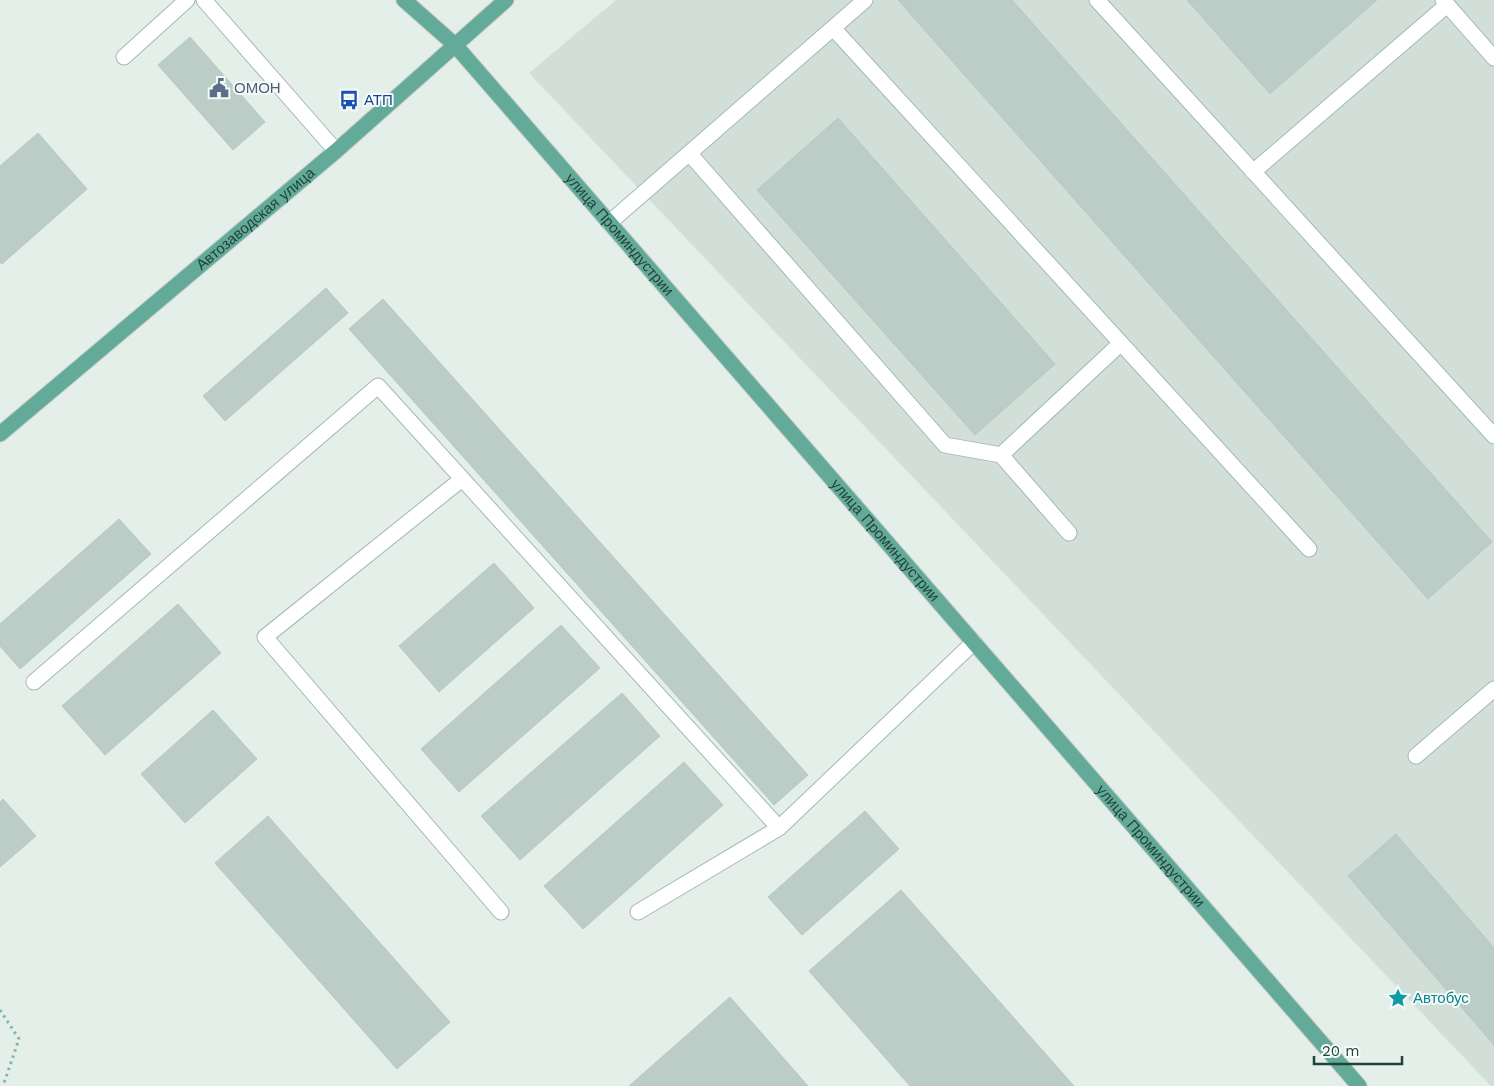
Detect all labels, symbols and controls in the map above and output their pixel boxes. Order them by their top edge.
public building icon: ОМОН [208,77,230,99]
place label: ОМОН [234,79,281,97]
bus stop icon: АТП [338,89,360,111]
place label: АТП [364,91,393,109]
street label: Автозаводская улица [192,163,319,274]
street label: улица Проминдустрии [561,170,678,299]
street label: улица Проминдустрии [827,475,943,605]
street label: улица Проминдустрии [1093,781,1209,911]
place icon: Автобус [1387,987,1409,1009]
place label: Автобус [1413,989,1469,1007]
scale bar [1314,1034,1402,1066]
text: 20 m [1322,1042,1360,1060]

